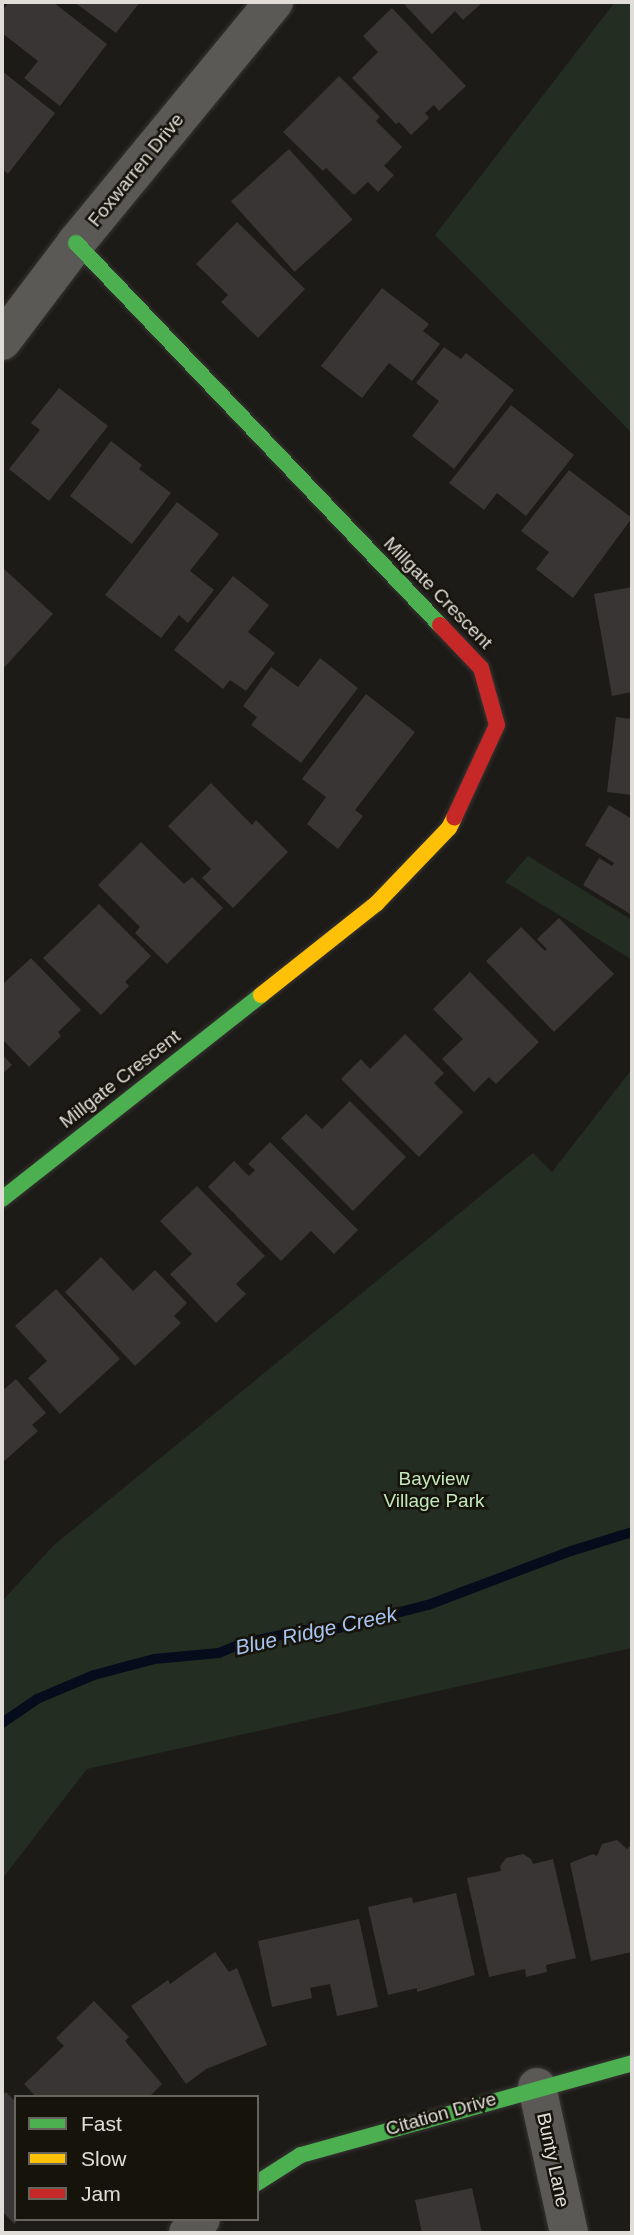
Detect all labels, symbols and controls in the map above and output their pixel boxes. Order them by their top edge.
street label: Foxwarren Drive [83,109,189,231]
street label: Millgate Crescent [379,532,497,654]
street label: Millgate Crescent [55,1025,185,1133]
park label: Bayview Village Park [383,1468,485,1512]
water label: Blue Ridge Creek [233,1602,399,1660]
street label: Citation Drive [383,2087,499,2141]
legend [14,2095,259,2221]
street label: Bunty Lane [532,2111,574,2209]
text: Fast [81,2112,122,2135]
text: Slow [81,2147,127,2170]
text: Jam [81,2182,121,2205]

